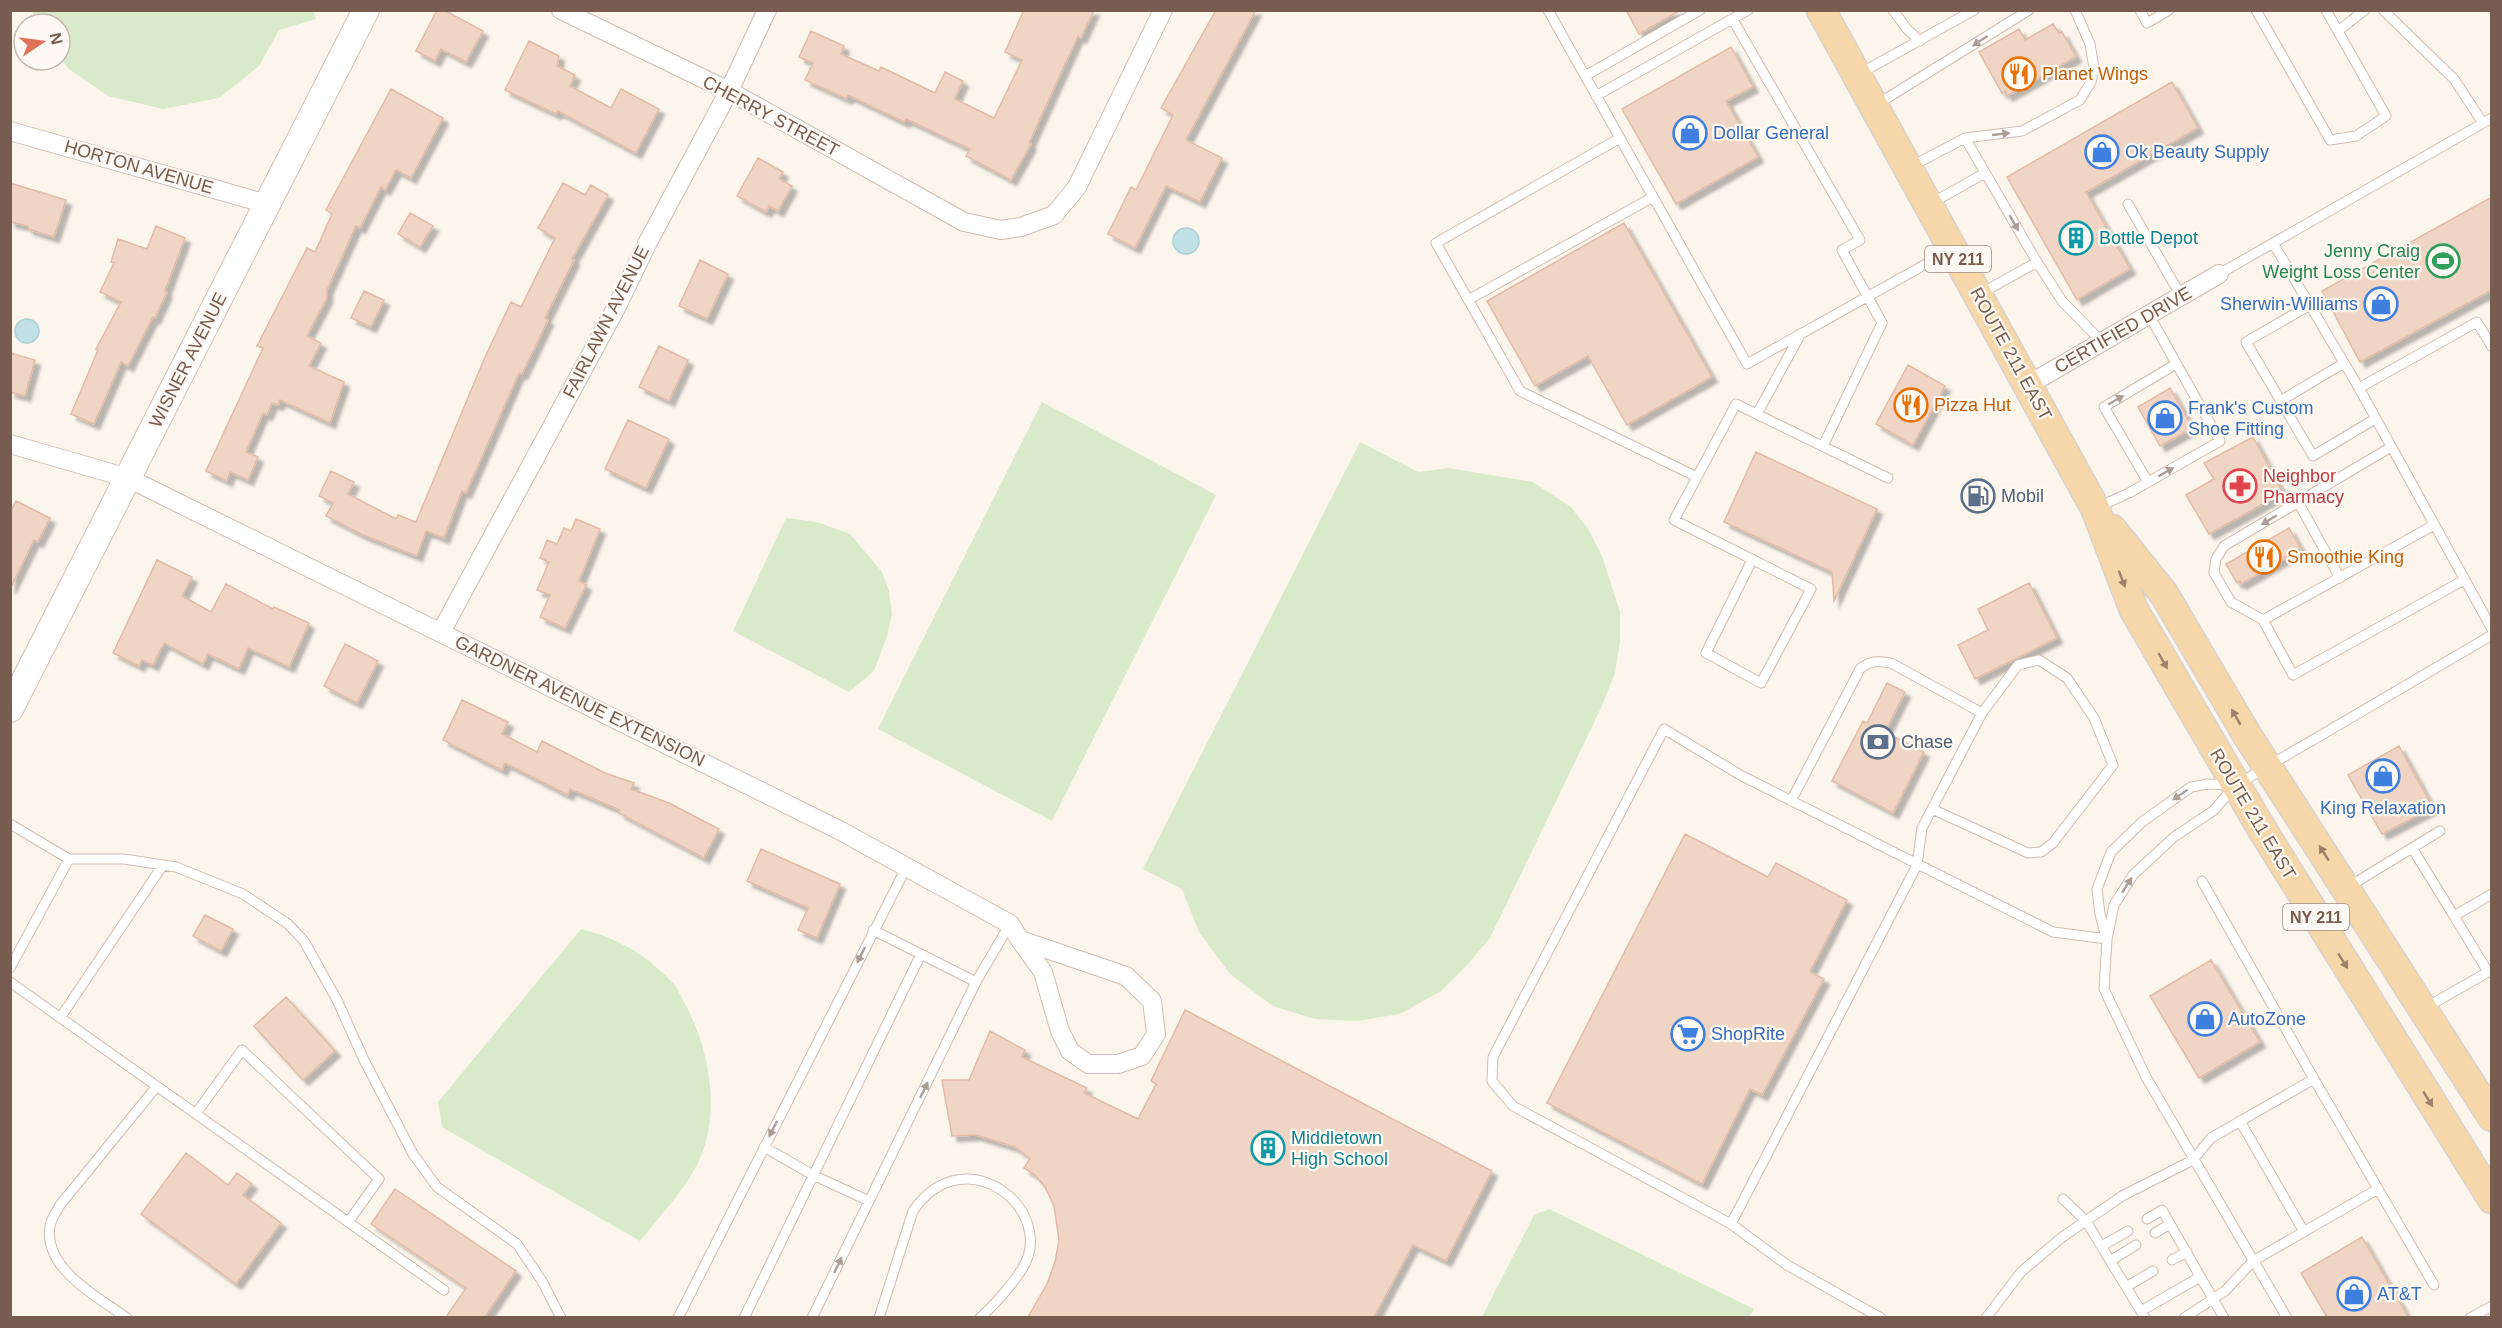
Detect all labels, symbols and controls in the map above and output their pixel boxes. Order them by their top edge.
north arrow [12,12,72,72]
text: N [47,31,66,46]
one-way arrow [1972,35,1988,47]
restaurant icon: Planet Wings [2001,56,2037,92]
place label: Planet Wings [2042,64,2148,84]
street label: CHERRY STREET [699,72,843,160]
shop icon: Dollar General [1672,115,1708,151]
place label: Dollar General [1713,123,1829,143]
one-way arrow [1991,129,2010,139]
shop icon: Ok Beauty Supply [2084,134,2120,170]
street label: HORTON AVENUE [62,136,216,198]
place label: Ok Beauty Supply [2125,142,2269,162]
one-way arrow [2009,215,2020,231]
building icon: Bottle Depot [2058,220,2094,256]
place label: Bottle Depot [2099,228,2198,248]
place label: Jenny Craig Weight Loss Center [2262,241,2420,282]
street label: FAIRLAWN AVENUE [559,243,653,401]
sports icon: Jenny Craig Weight Loss Center [2425,243,2461,279]
road number: NY 211 [1925,246,1991,272]
street label: CERTIFIED DRIVE [2051,283,2195,377]
street label: ROUTE 211 EAST [1966,284,2056,424]
shop icon: Sherwin-Williams [2363,286,2399,322]
street label: WISNER AVENUE [145,289,231,431]
place label: Sherwin-Williams [2220,294,2358,314]
restaurant icon: Pizza Hut [1893,387,1929,423]
place label: Pizza Hut [1934,395,2011,415]
one-way arrow [2107,395,2124,405]
place label: Frank's Custom Shoe Fitting [2188,398,2313,439]
shop icon: Frank's Custom Shoe Fitting [2147,400,2183,436]
place label: Neighbor Pharmacy [2263,466,2344,507]
one-way arrow [2158,467,2175,477]
pharmacy icon: Neighbor Pharmacy [2222,468,2258,504]
fuel station icon: Mobil [1960,478,1996,514]
place label: Mobil [2001,486,2044,506]
one-way arrow [2260,515,2277,525]
restaurant icon: Smoothie King [2246,539,2282,575]
place label: Smoothie King [2287,547,2404,567]
one-way arrow [2118,570,2127,588]
street label: GARDNER AVENUE EXTENSION [452,632,708,770]
one-way arrow [2158,653,2168,670]
one-way arrow [2231,709,2242,725]
bank icon: Chase [1860,724,1896,760]
place label: Chase [1901,732,1953,752]
street label: ROUTE 211 EAST [2206,745,2300,883]
shop icon: King Relaxation [2365,758,2401,794]
one-way arrow [2173,789,2189,801]
place label: King Relaxation [2320,798,2446,818]
one-way arrow [2318,845,2329,861]
one-way arrow [2122,877,2133,893]
road number: NY 211 [2283,904,2349,930]
one-way arrow [856,946,866,964]
one-way arrow [2337,953,2348,969]
shop icon: AutoZone [2187,1001,2223,1037]
place label: AutoZone [2228,1009,2306,1029]
supermarket icon: ShopRite [1670,1016,1706,1052]
place label: ShopRite [1711,1024,1785,1044]
one-way arrow [919,1081,928,1098]
one-way arrow [2423,1090,2434,1107]
one-way arrow [768,1120,778,1138]
place label: Middletown High School [1291,1128,1388,1169]
building icon: Middletown High School [1250,1130,1286,1166]
one-way arrow [833,1256,843,1273]
shop icon: AT&T [2336,1276,2372,1312]
place label: AT&T [2377,1284,2422,1304]

